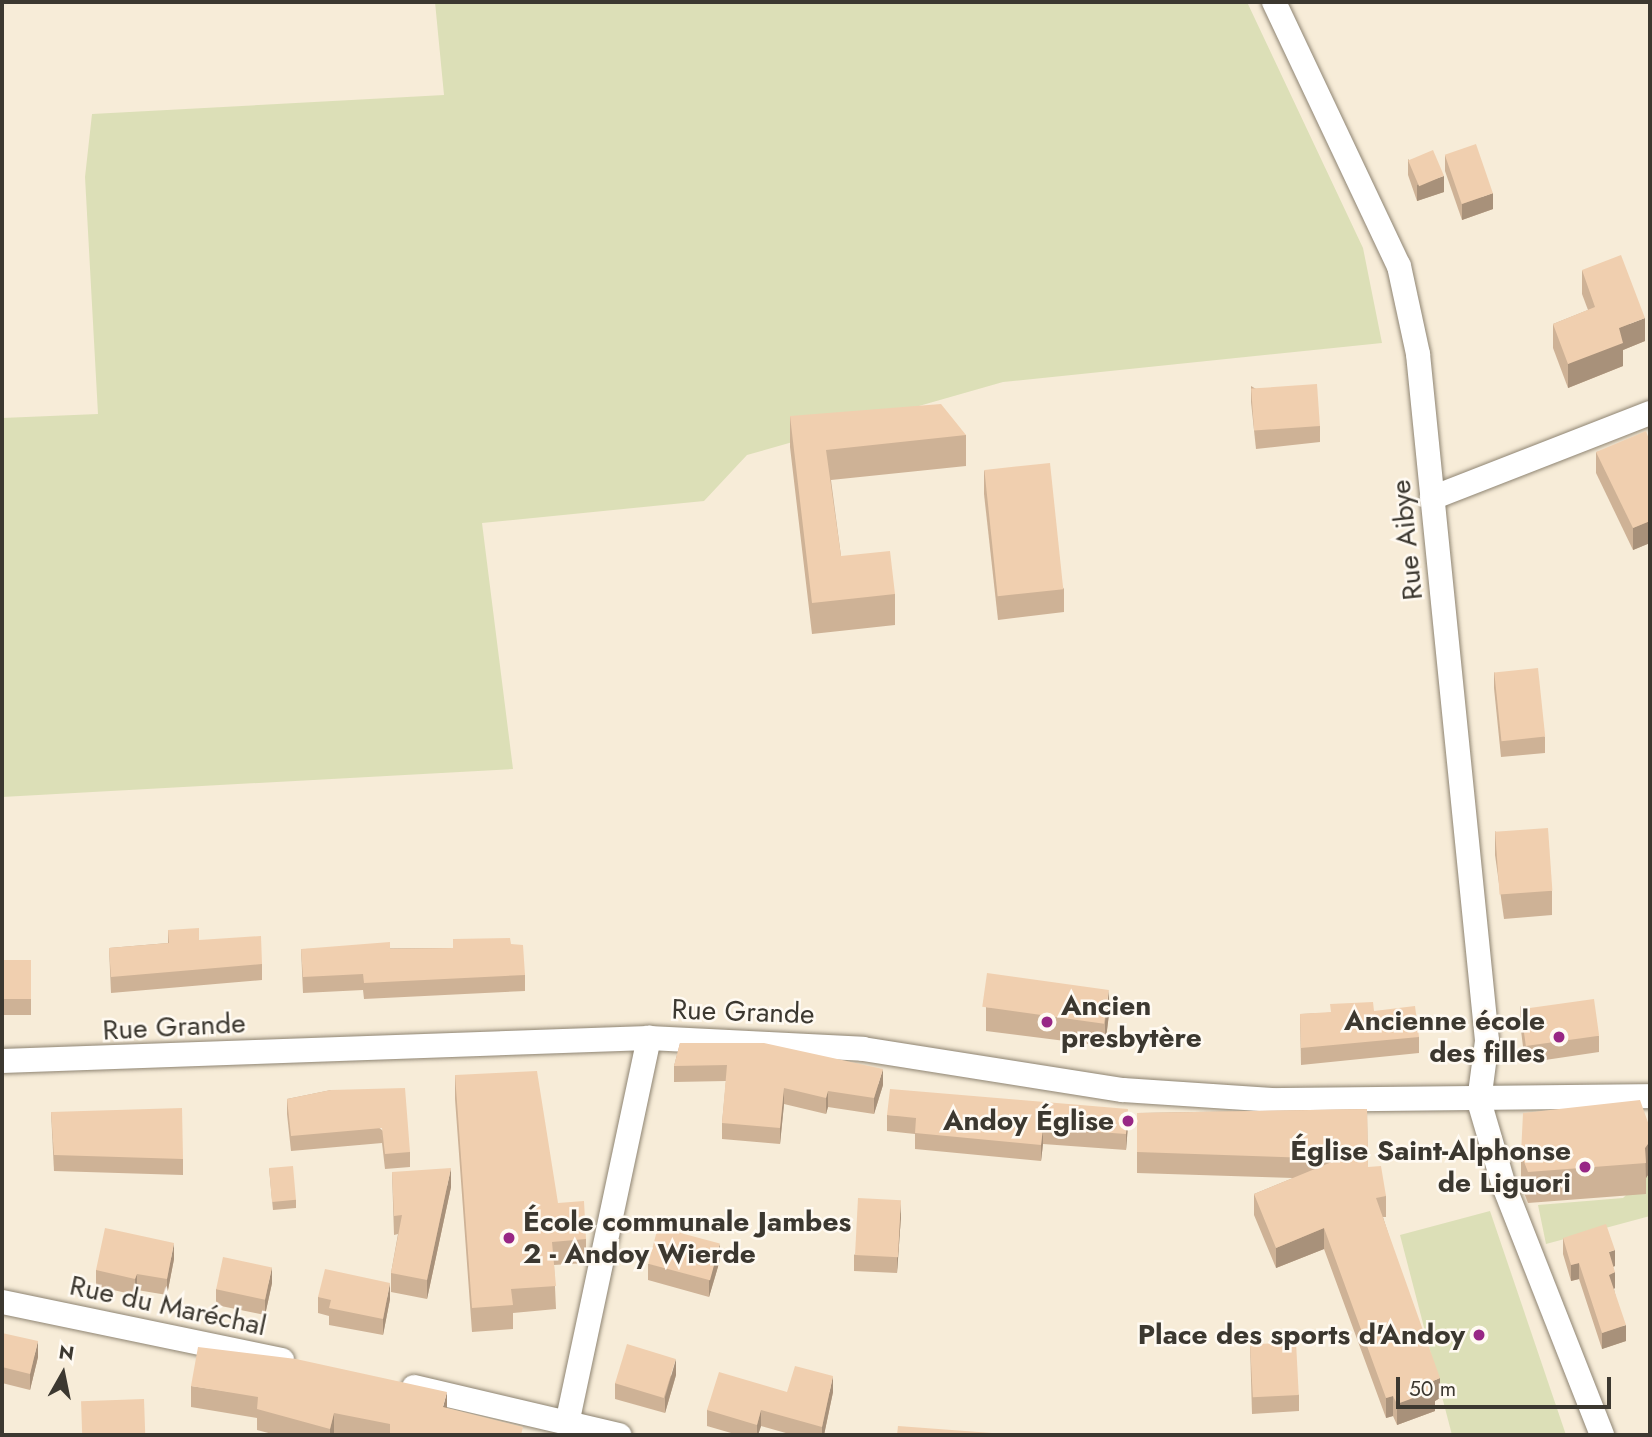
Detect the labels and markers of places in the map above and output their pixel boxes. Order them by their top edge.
place label: Ancien presbytère [1061,989,1202,1055]
place label: Ancienne école des filles [1344,1004,1545,1070]
marker: Ancien presbytère [1039,1014,1055,1030]
marker: Ancienne école des filles [1551,1029,1567,1045]
place label: Andoy Église [943,1104,1114,1138]
marker: Andoy Église [1120,1113,1136,1129]
place label: Église Saint-Alphonse de Liguori [1290,1134,1571,1200]
marker: Église Saint-Alphonse de Liguori [1577,1159,1593,1175]
place label: École communale Jambes 2 - Andoy Wierde [523,1205,851,1271]
marker: École communale Jambes 2 - Andoy Wierde [501,1230,517,1246]
place label: Place des sports d'Andoy [1138,1318,1465,1352]
marker: Place des sports d'Andoy [1471,1327,1487,1343]

